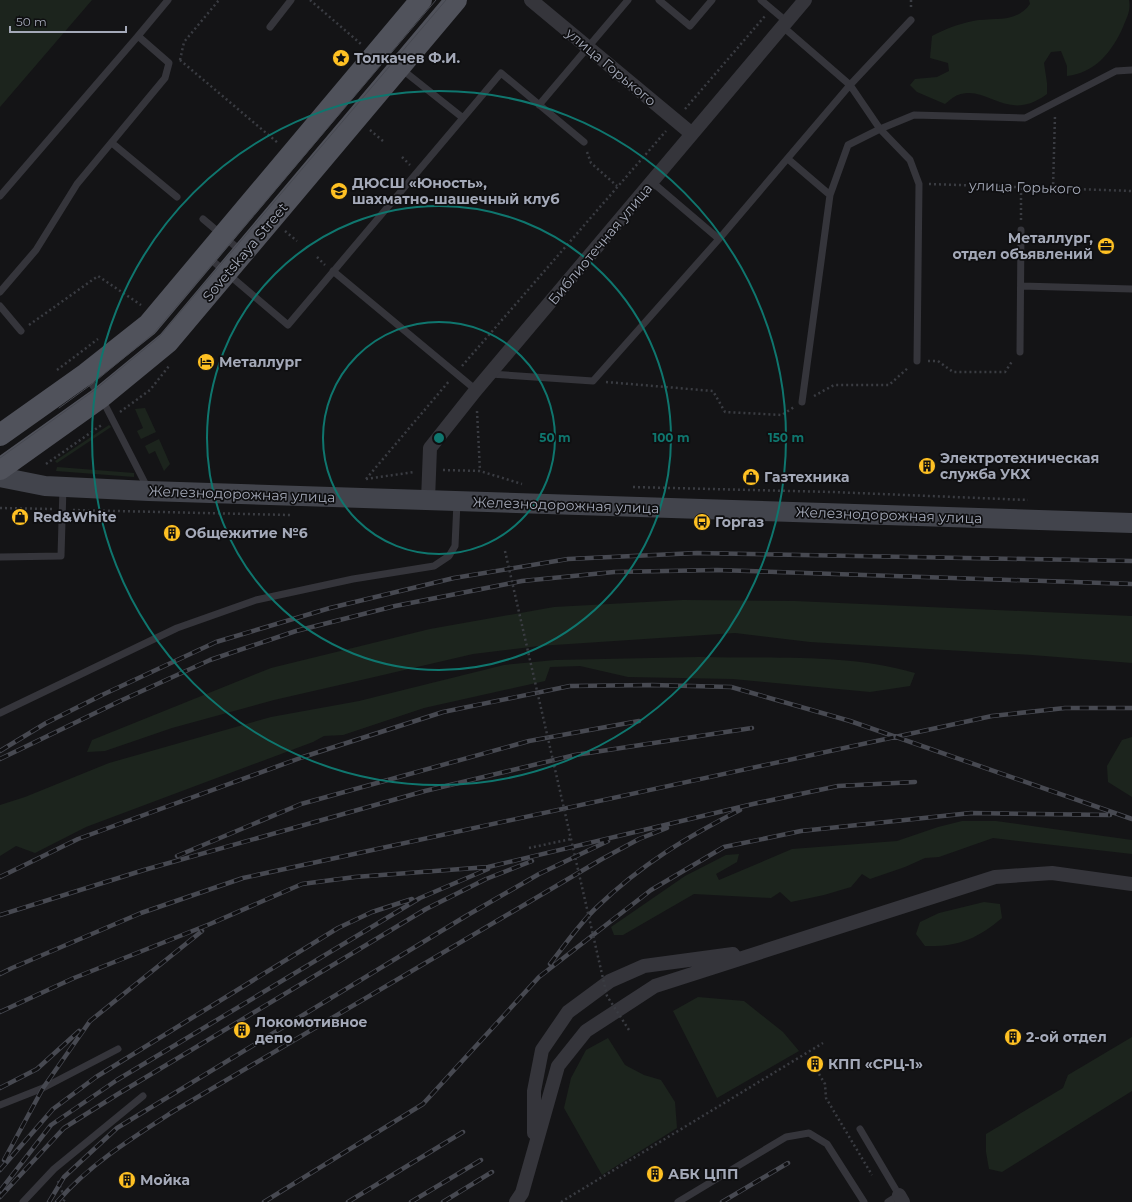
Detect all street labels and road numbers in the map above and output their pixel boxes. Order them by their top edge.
street label: улица Горького [562,23,660,110]
street label: улица Горького [968,176,1081,198]
street label: Библиотечная улица [544,180,656,308]
street label: Sovetskaya Street [198,199,292,305]
street label: Железнодорожная улица [148,482,336,506]
street label: Железнодорожная улица [472,493,660,517]
street label: Железнодорожная улица [795,503,983,527]

